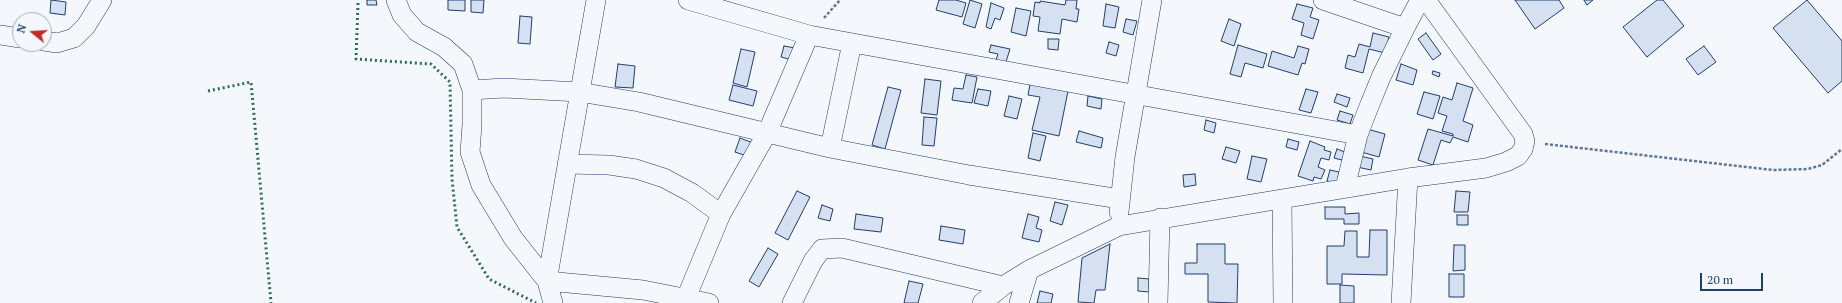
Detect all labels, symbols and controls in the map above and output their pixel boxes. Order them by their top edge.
north arrow [12,12,52,52]
text: N [14,22,29,35]
scale bar [1702,265,1765,291]
text: 20 m [1707,272,1733,287]

